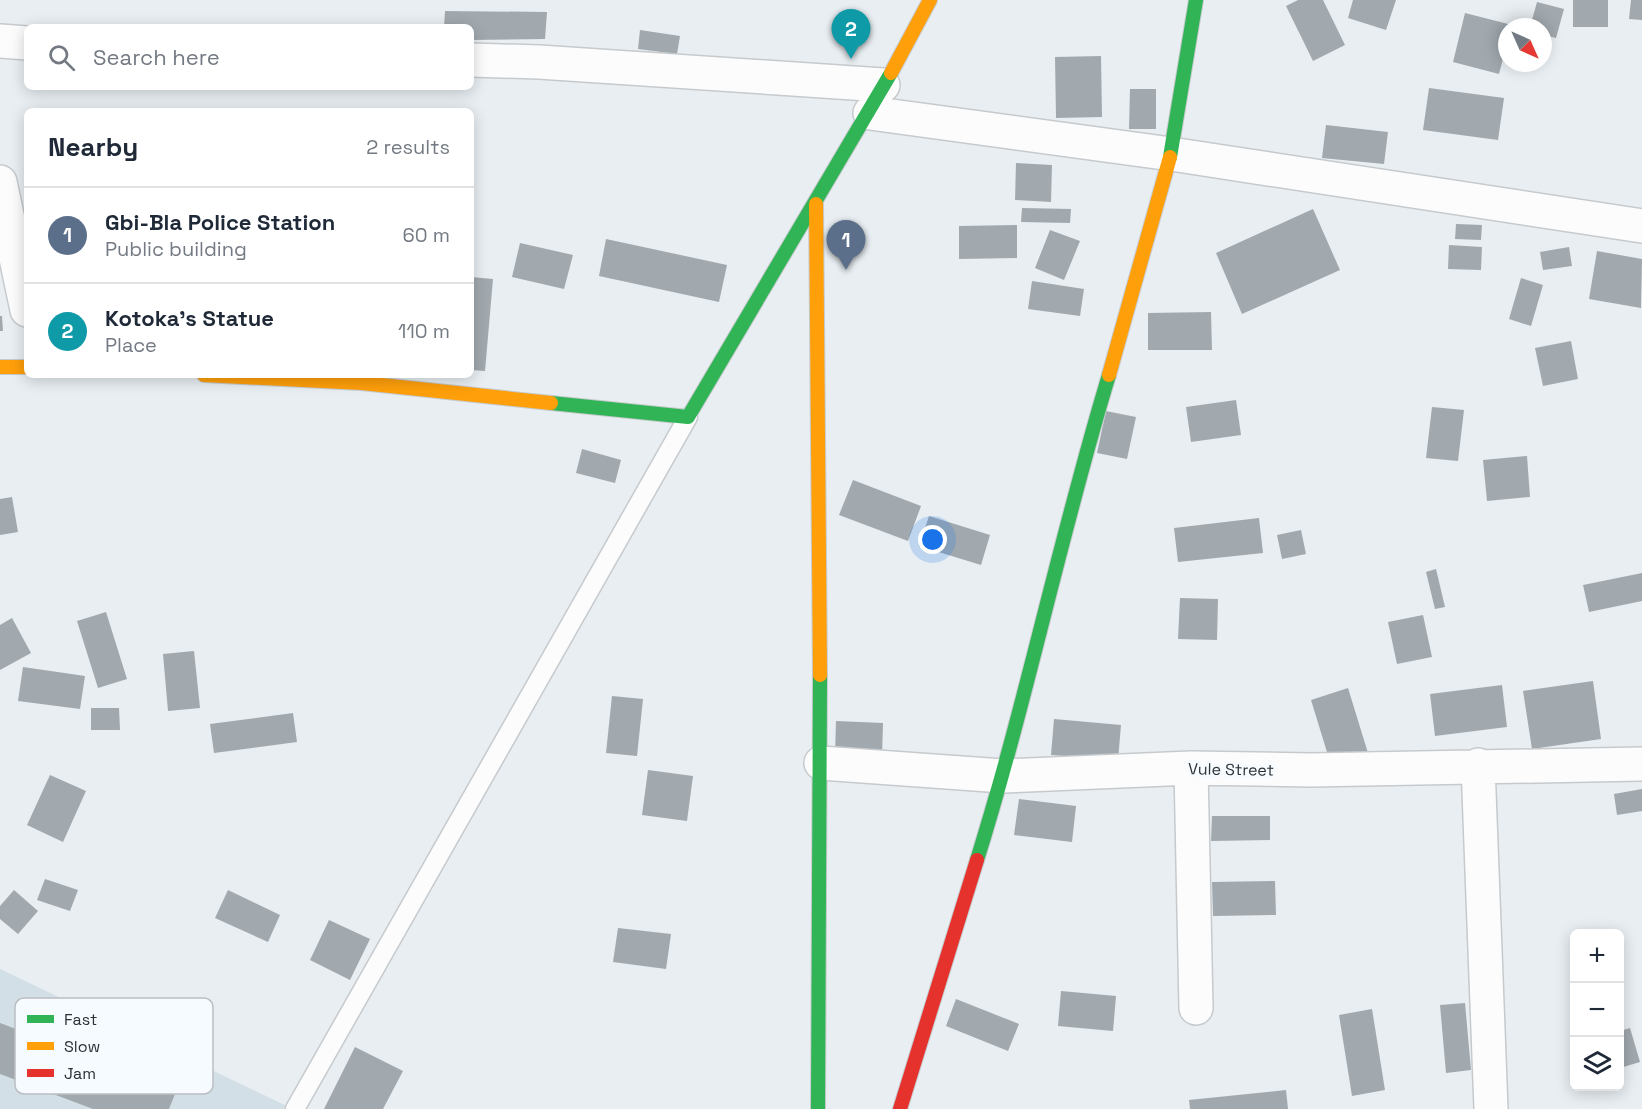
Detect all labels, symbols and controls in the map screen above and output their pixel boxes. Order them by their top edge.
pin: 2 [832,10,870,59]
north arrow [1498,18,1552,72]
search box [24,24,474,90]
icon: search [45,41,78,74]
text: Search here [93,43,220,71]
text: Nearby [48,130,138,164]
text: 2 results [366,134,450,160]
text: Gbi-Bla Police Station [105,208,335,236]
pin: 1 [826,220,866,270]
text: 1 [63,222,72,248]
text: 60 m [403,222,450,248]
text: Public building [105,236,247,262]
text: Kotoka's Statue [105,304,274,332]
text: 2 [62,318,73,344]
text: 110 m [398,318,450,344]
text: Place [105,332,157,358]
your location [918,525,947,554]
street label: Vule Street [1188,758,1274,781]
map controls [1570,929,1624,1091]
button: + [1570,929,1624,983]
button: − [1570,983,1624,1037]
legend [15,998,213,1094]
text: Fast [64,1009,97,1030]
text: Slow [64,1036,100,1057]
button: layers [1570,1037,1624,1091]
text: Jam [64,1063,96,1084]

